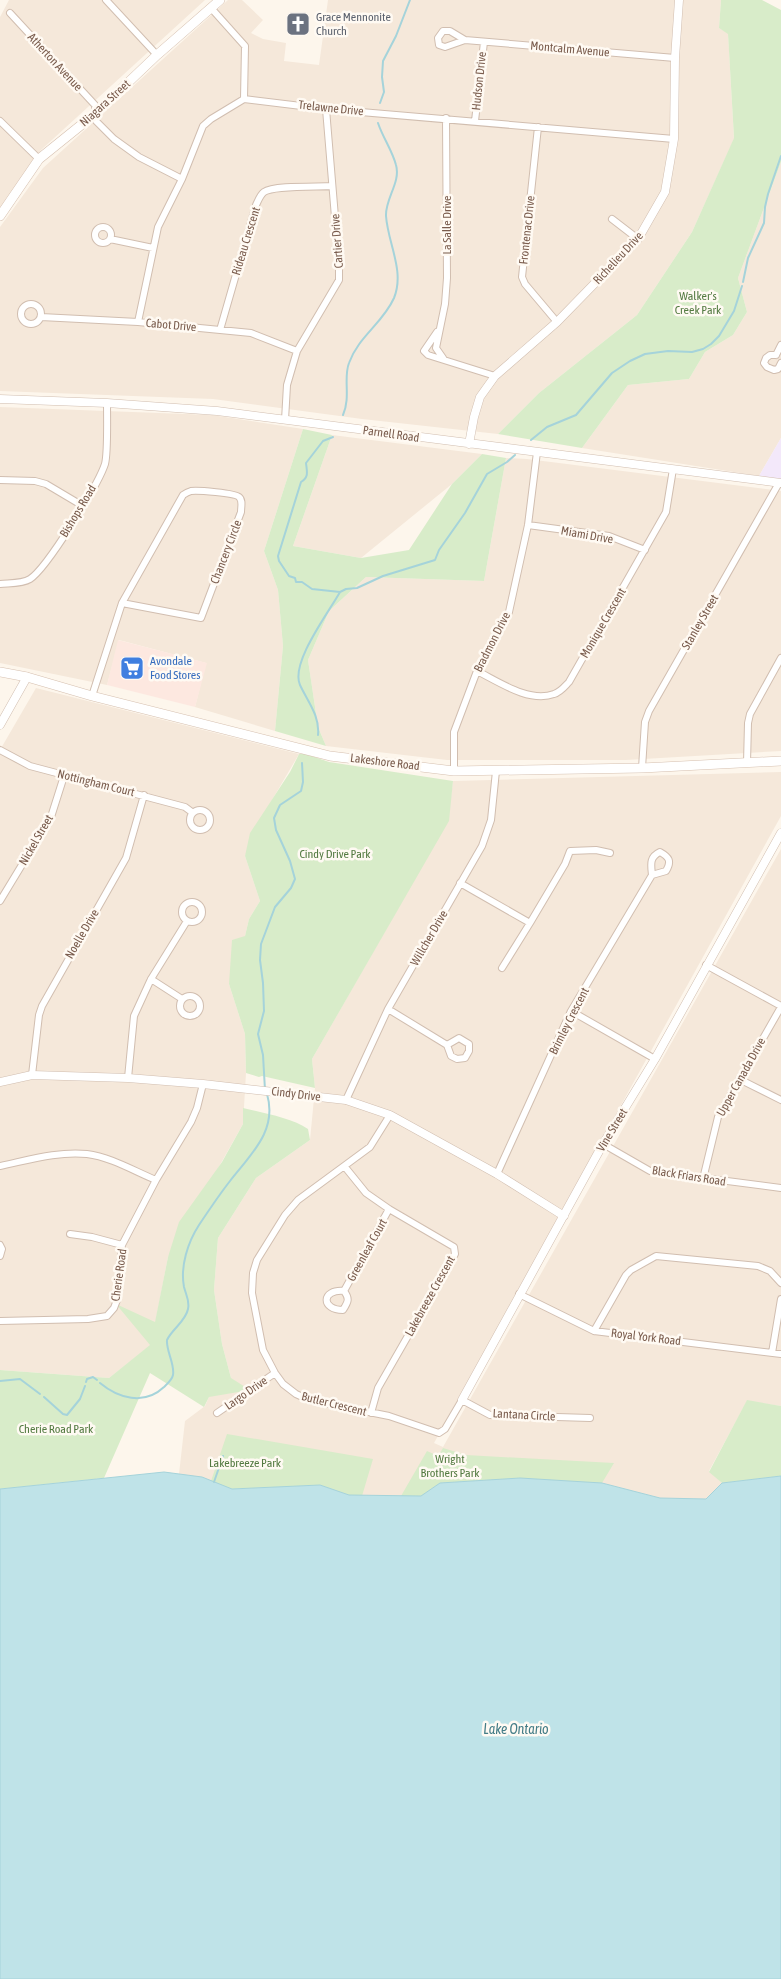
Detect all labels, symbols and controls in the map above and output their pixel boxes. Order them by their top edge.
place label: Grace Mennonite Church [316,10,391,38]
church icon: Grace Mennonite Church [285,11,311,37]
street label: Atherton Avenue [25,30,85,94]
street label: Montcalm Avenue [530,39,610,59]
street label: Hudson Drive [469,51,489,111]
street label: Niagara Street [77,76,133,129]
street label: Trelawne Drive [298,98,364,118]
street label: La Salle Drive [440,195,454,255]
street label: Frontenac Drive [516,195,538,265]
street label: Rideau Crescent [229,205,263,277]
street label: Cartier Drive [328,213,346,269]
street label: Richelieu Drive [590,229,646,287]
park label: Walker's Creek Park [675,289,722,317]
street label: Cabot Drive [145,316,197,334]
street label: Parnell Road [362,423,420,445]
street label: Bishops Road [57,482,99,540]
street label: Chancery Circle [207,518,245,586]
street label: Miami Drive [560,524,614,546]
street label: Monique Crescent [577,585,629,661]
street label: Stanley Street [679,592,722,652]
street label: Bradmon Drive [471,610,513,674]
place label: Avondale Food Stores [150,654,200,682]
supermarket icon: Avondale Food Stores [119,655,145,681]
street label: Lakeshore Road [349,751,421,773]
street label: Nottingham Court [56,767,136,799]
street label: Nickel Street [16,812,56,868]
park label: Cindy Drive Park [299,847,371,861]
street label: Noelle Drive [62,907,102,961]
street label: Willcher Drive [407,908,451,968]
street label: Brimley Crescent [546,985,592,1057]
street label: Upper Canada Drive [714,1035,768,1119]
street label: Cindy Drive [271,1084,321,1104]
street label: Vine Street [594,1105,631,1154]
street label: Black Friars Road [651,1163,727,1189]
street label: Greenleaf Court [344,1216,390,1284]
street label: Cherie Road [108,1248,130,1302]
street label: Lakebreeze Crescent [402,1253,458,1339]
street label: Royal York Road [610,1326,682,1348]
street label: Largo Drive [222,1373,270,1413]
street label: Butler Crescent [300,1389,368,1419]
street label: Lantana Circle [492,1406,556,1424]
park label: Cherie Road Park [19,1422,94,1436]
park label: Wright Brothers Park [420,1452,480,1480]
park label: Lakebreeze Park [209,1456,282,1470]
water label: Lake Ontario [483,1721,549,1737]

